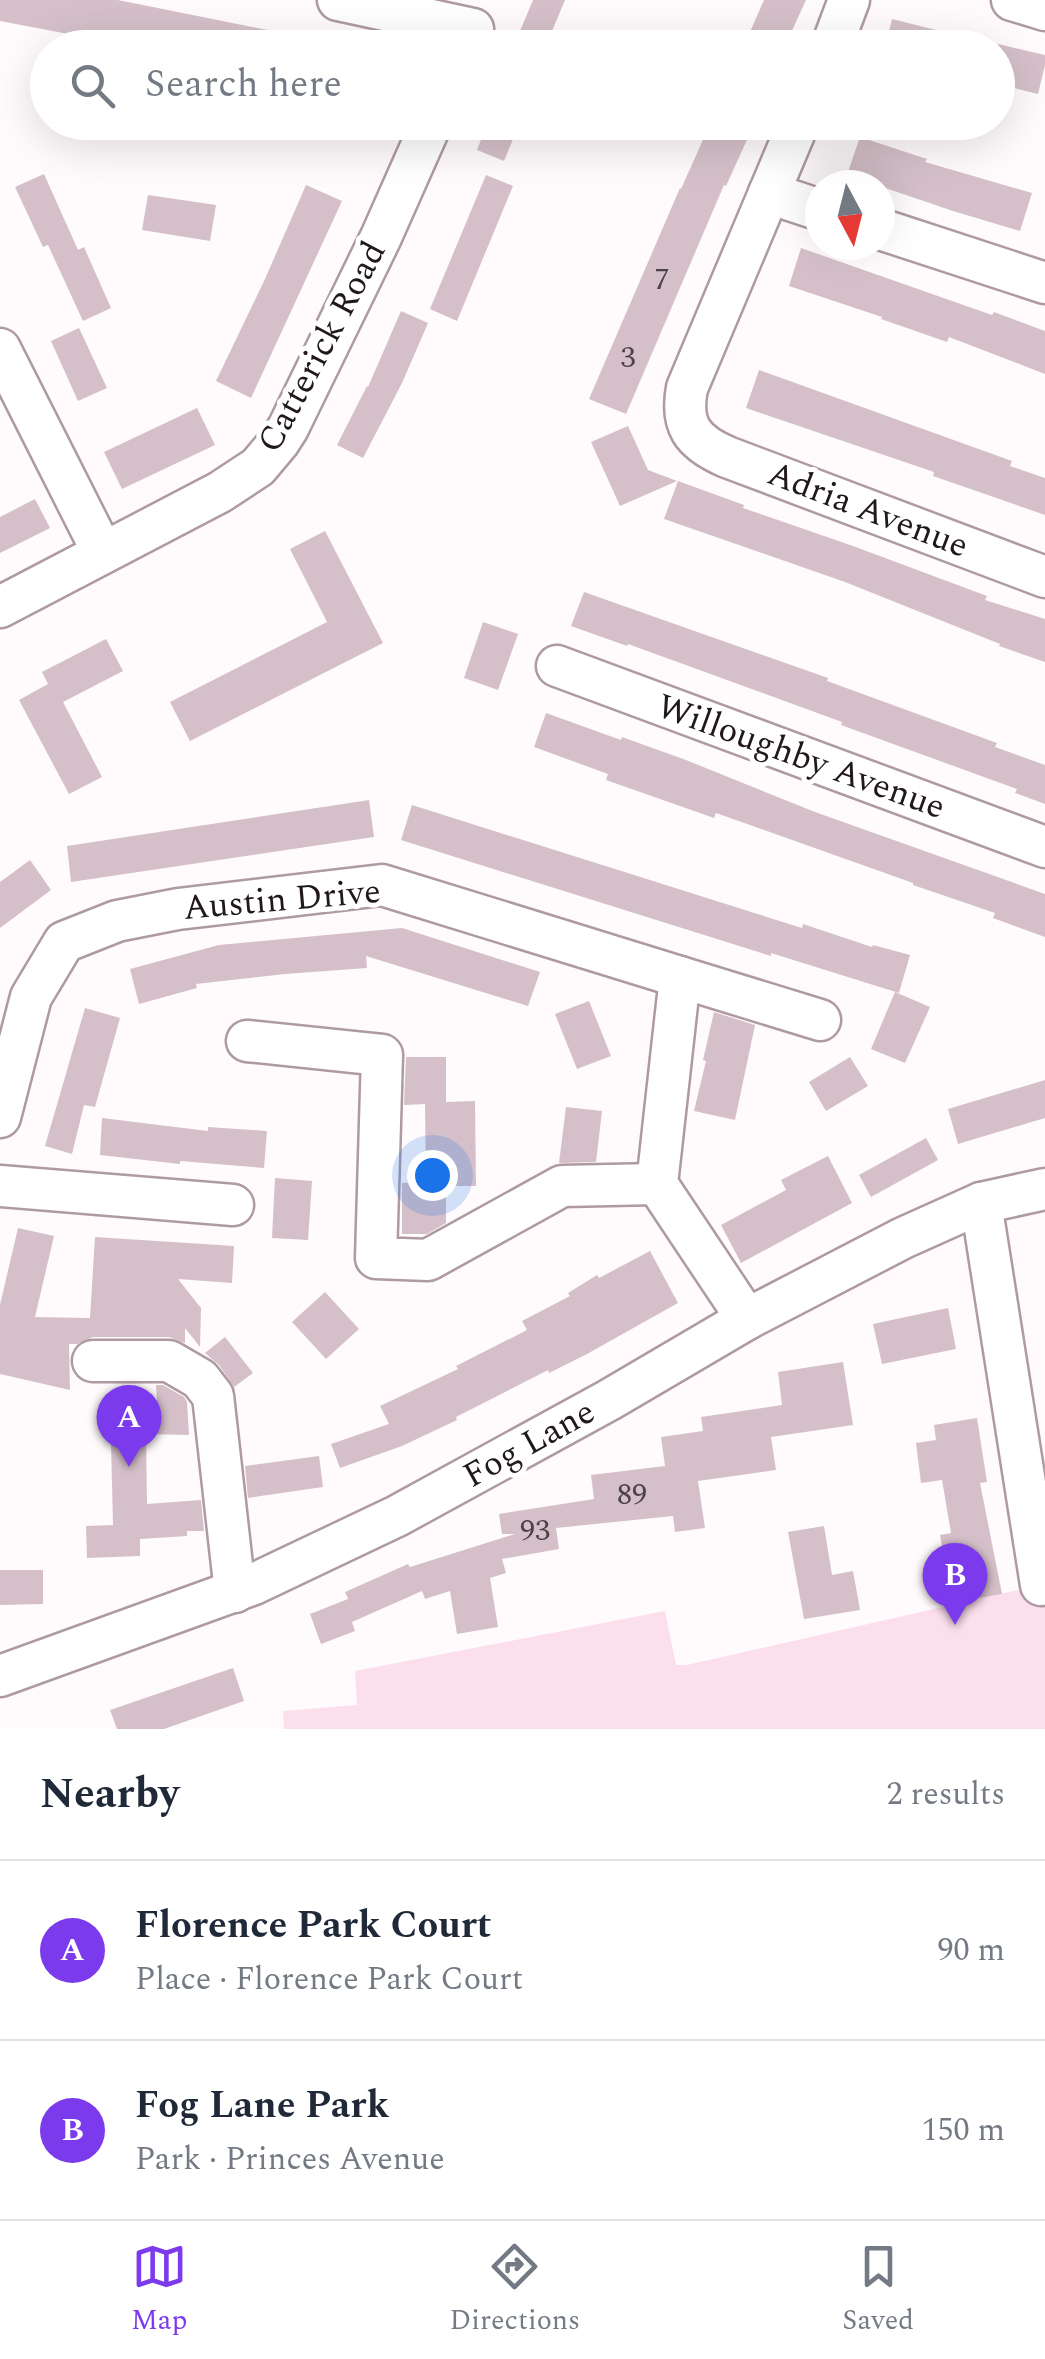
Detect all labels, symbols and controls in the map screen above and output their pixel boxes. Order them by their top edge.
search box [30,30,1015,140]
text: Search here [145,56,342,114]
icon: search [65,58,120,113]
north arrow [805,170,895,260]
street label: Catterick Road [244,232,400,462]
house number: 7 [655,257,670,303]
house number: 3 [621,335,636,381]
street label: Adria Avenue [760,447,976,573]
street label: Willoughby Avenue [649,680,953,834]
street label: Austin Drive [181,865,383,935]
your location [407,1150,458,1201]
pin: A [96,1384,162,1467]
street label: Fog Lane [453,1386,605,1502]
house number: 89 [617,1472,647,1518]
house number: 93 [520,1508,550,1554]
pin: B [922,1542,988,1625]
text: Nearby [40,1763,179,1826]
text: 2 results [886,1770,1005,1819]
text: Florence Park Court [135,1897,491,1955]
text: A [60,1926,85,1975]
text: 90 m [937,1926,1005,1975]
text: Place · Florence Park Court [135,1955,523,2004]
text: Fog Lane Park [135,2077,389,2135]
text: B [61,2106,84,2155]
text: 150 m [921,2106,1005,2155]
text: Park · Princes Avenue [135,2135,445,2184]
tab: Map [131,2239,187,2342]
tab: Directions [449,2239,580,2342]
tab: Saved [842,2239,914,2342]

